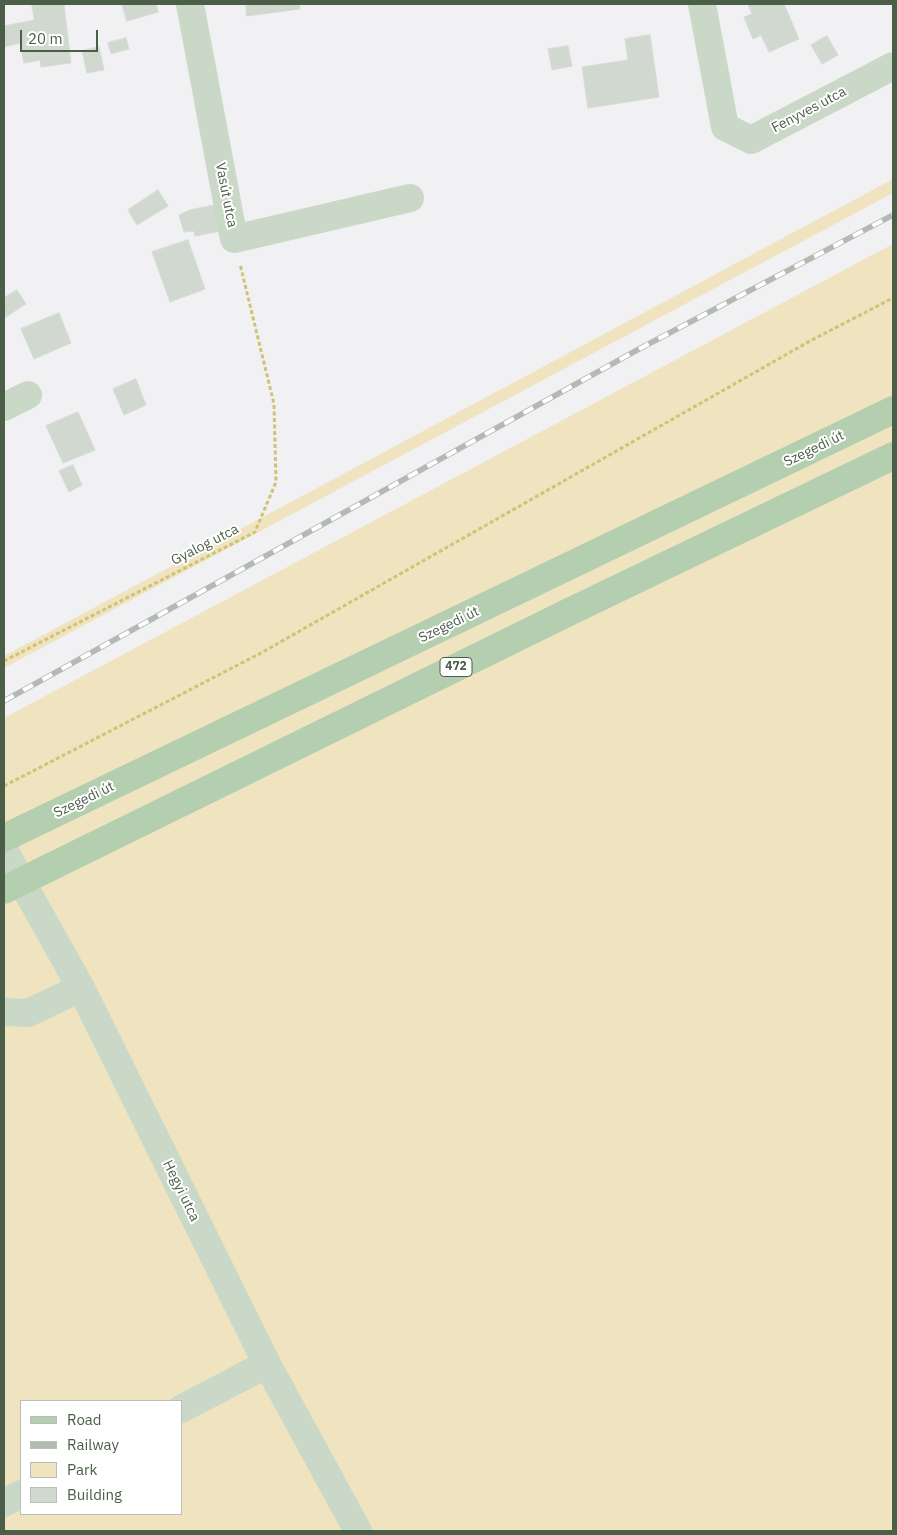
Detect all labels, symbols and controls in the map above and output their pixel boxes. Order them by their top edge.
scale bar [22,20,100,52]
text: 20 m [28,29,63,48]
street label: Fenyves utca [769,83,849,137]
street label: Vasút utca [211,161,241,229]
street label: Szegedi út [781,427,847,471]
street label: Gyalog utca [168,521,242,569]
street label: Szegedi út [416,603,482,647]
road number: 472 [440,658,472,676]
street label: Szegedi út [51,778,117,822]
street label: Hegyi utca [159,1158,203,1224]
legend [20,1400,182,1515]
text: Road [67,1410,102,1429]
text: Railway [67,1435,119,1454]
text: Park [67,1460,97,1479]
text: Building [67,1485,122,1504]

